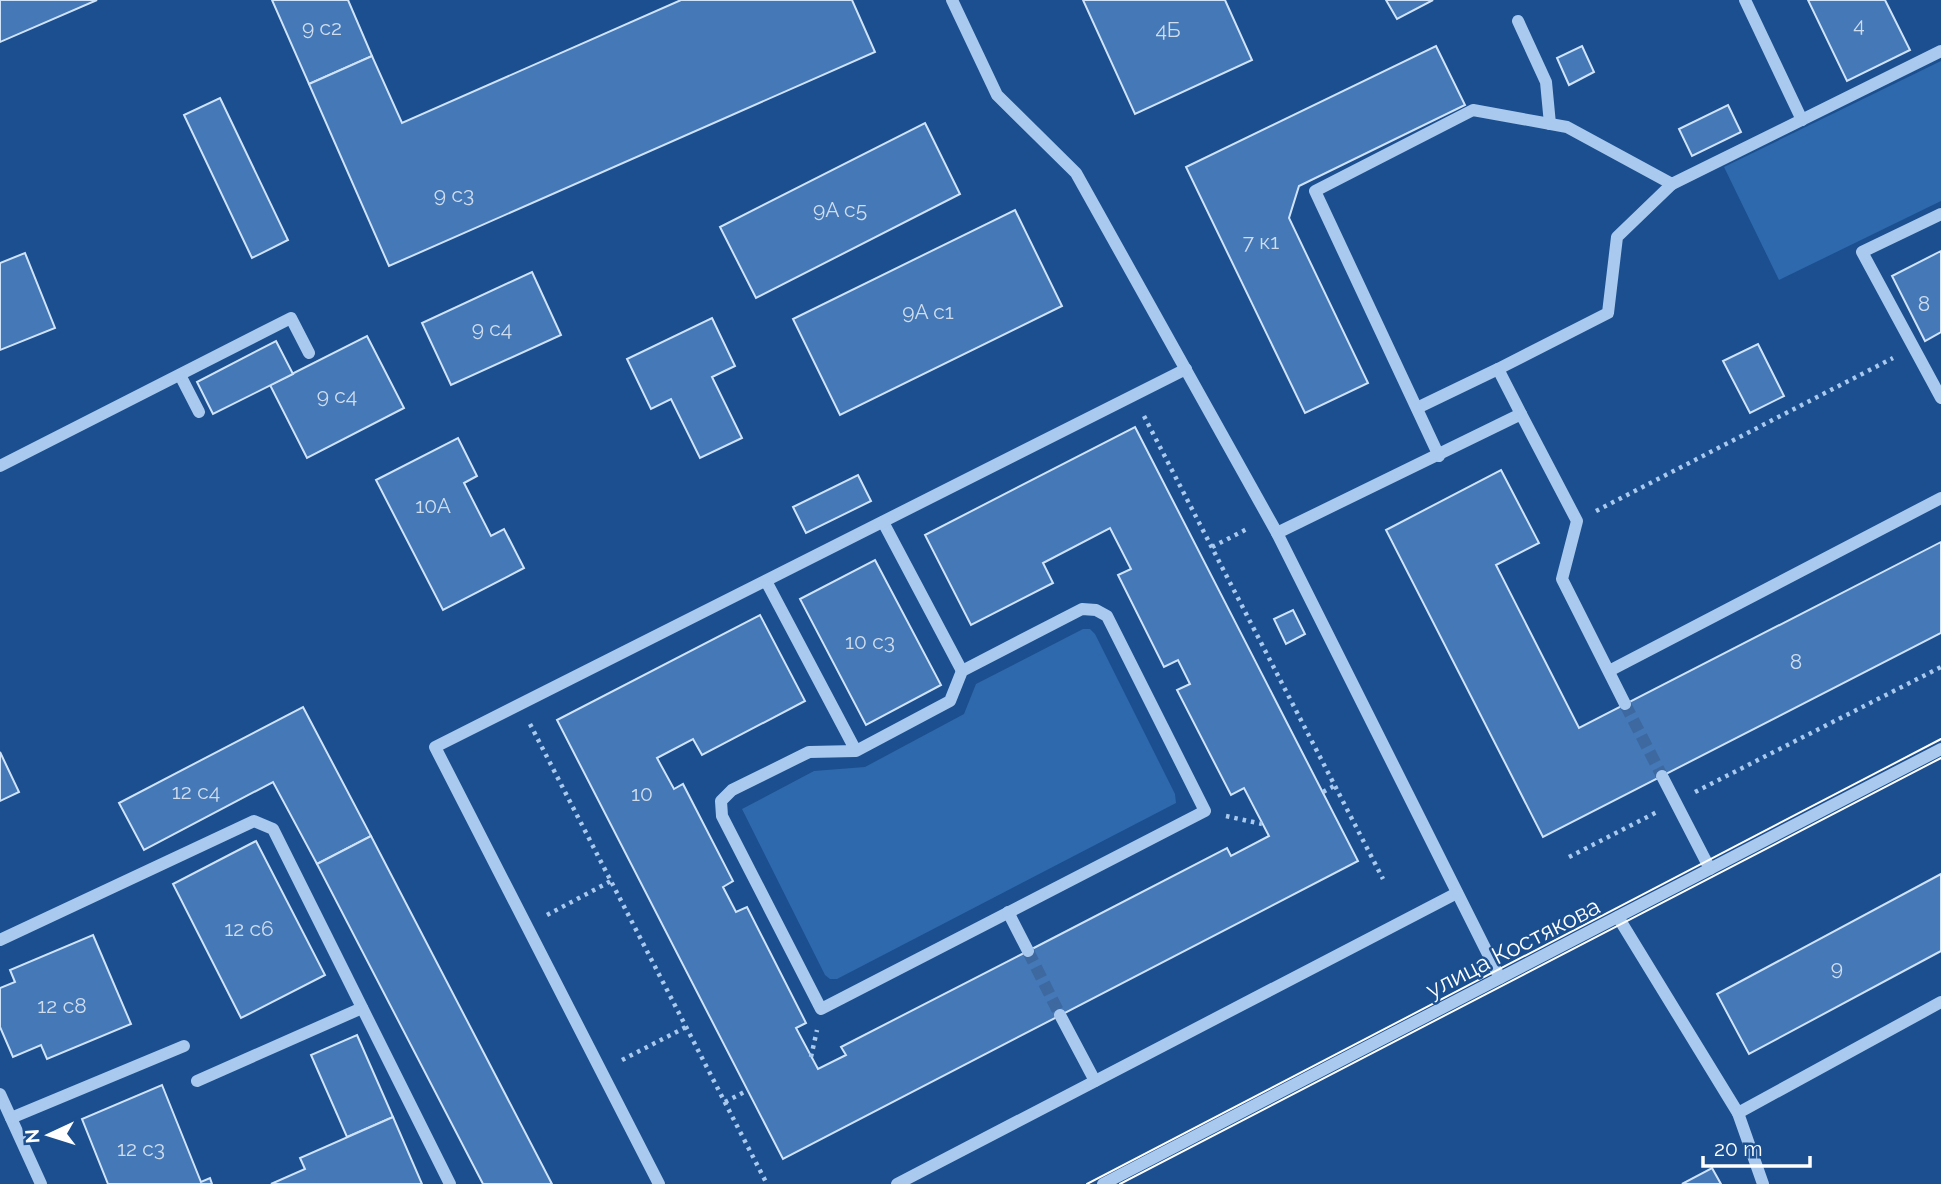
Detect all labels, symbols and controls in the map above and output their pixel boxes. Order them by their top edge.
house number: 4 [1853,12,1865,37]
house number: 9 с2 [302,15,342,40]
house number: 4Б [1155,17,1181,42]
house number: 9 с3 [434,182,474,207]
house number: 9А с5 [813,197,867,222]
house number: 7 к1 [1243,229,1279,254]
house number: 8 [1918,291,1930,316]
house number: 9А с1 [902,299,954,324]
house number: 9 с4 [472,316,512,341]
house number: 9 с4 [317,383,357,408]
house number: 10А [415,493,451,518]
house number: 10 с3 [845,629,895,654]
house number: 8 [1790,649,1802,674]
house number: 12 с4 [172,779,220,804]
house number: 10 [631,781,653,806]
street label: улица Костякова [1421,891,1605,1004]
house number: 12 с6 [224,916,274,941]
house number: 9 [1831,955,1843,980]
house number: 12 с8 [37,993,87,1018]
north arrow [14,1100,84,1170]
scale bar [1703,1124,1810,1168]
text: N [21,1128,44,1144]
house number: 12 с3 [117,1136,165,1161]
text: 20 m [1714,1136,1762,1161]

